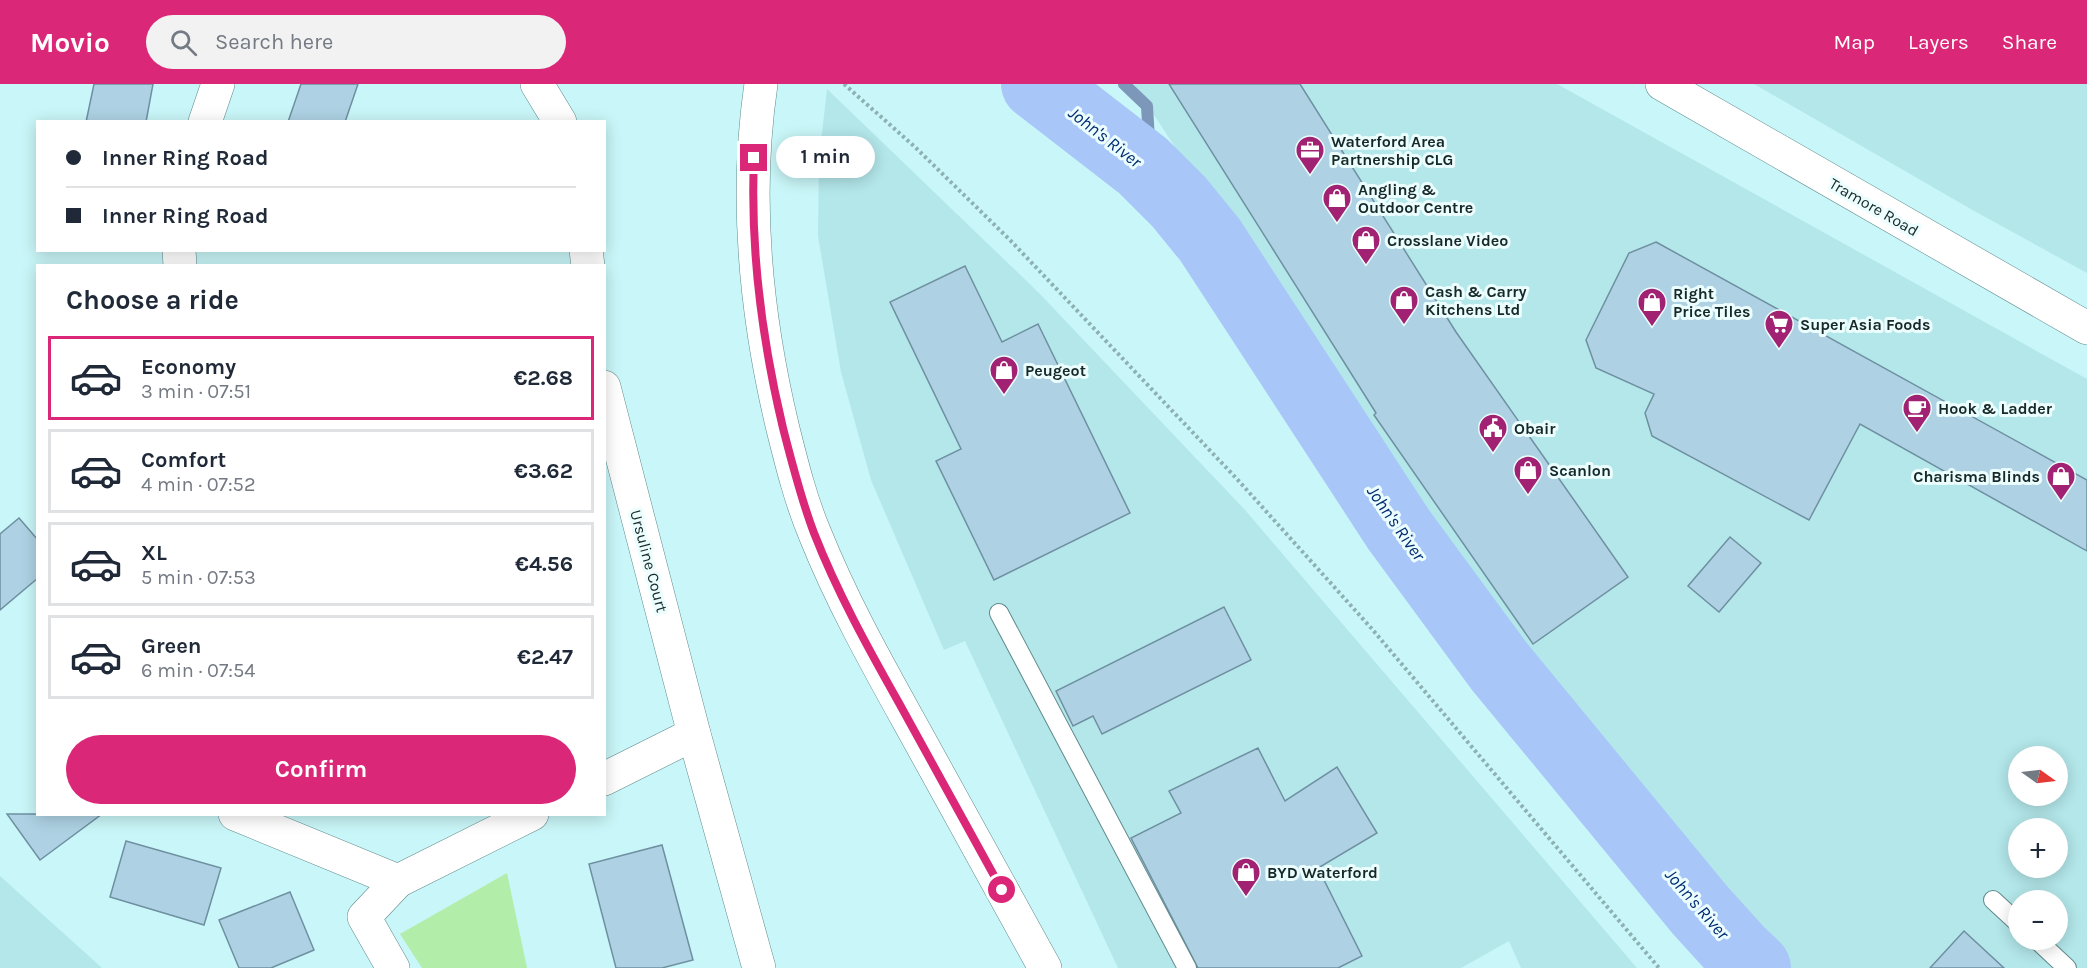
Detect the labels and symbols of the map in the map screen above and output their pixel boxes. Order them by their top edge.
water label: John's River [1064,102,1147,173]
place label: Waterford Area Partnership CLG [1331,132,1453,169]
office icon: Waterford Area Partnership CLG [1294,134,1326,176]
callout: 1 min [775,137,874,179]
route end [740,144,767,171]
street label: Tramore Road [1826,174,1922,240]
place label: Angling & Outdoor Centre [1358,180,1473,217]
shop icon: Angling & Outdoor Centre [1321,182,1353,224]
shop icon: Crosslane Video [1350,224,1382,266]
place label: Crosslane Video [1387,231,1508,250]
place label: Cash & Carry Kitchens Ltd [1425,282,1527,319]
shop icon: Cash & Carry Kitchens Ltd [1388,284,1420,326]
place label: Right Price Tiles [1673,284,1750,321]
shop icon: Right Price Tiles [1636,286,1668,328]
supermarket icon: Super Asia Foods [1763,308,1795,350]
place label: Super Asia Foods [1800,315,1931,334]
shop icon: Peugeot [988,354,1020,396]
place label: Peugeot [1025,361,1086,380]
cafe icon: Hook & Ladder [1901,392,1933,434]
place label: Hook & Ladder [1938,399,2053,418]
public building icon: Obair [1477,412,1509,454]
place label: Obair [1514,419,1556,438]
shop icon: Scanlon [1512,454,1544,496]
shop icon: Charisma Blinds [2045,460,2077,502]
place label: Scanlon [1549,461,1611,480]
place label: Charisma Blinds [1913,467,2040,486]
water label: John's River [1362,481,1430,566]
street label: Ursuline Court [626,508,672,614]
north arrow [2008,746,2068,806]
shop icon: BYD Waterford [1230,856,1262,898]
place label: BYD Waterford [1267,863,1378,882]
water label: John's River [1660,864,1734,945]
route start [988,876,1015,903]

